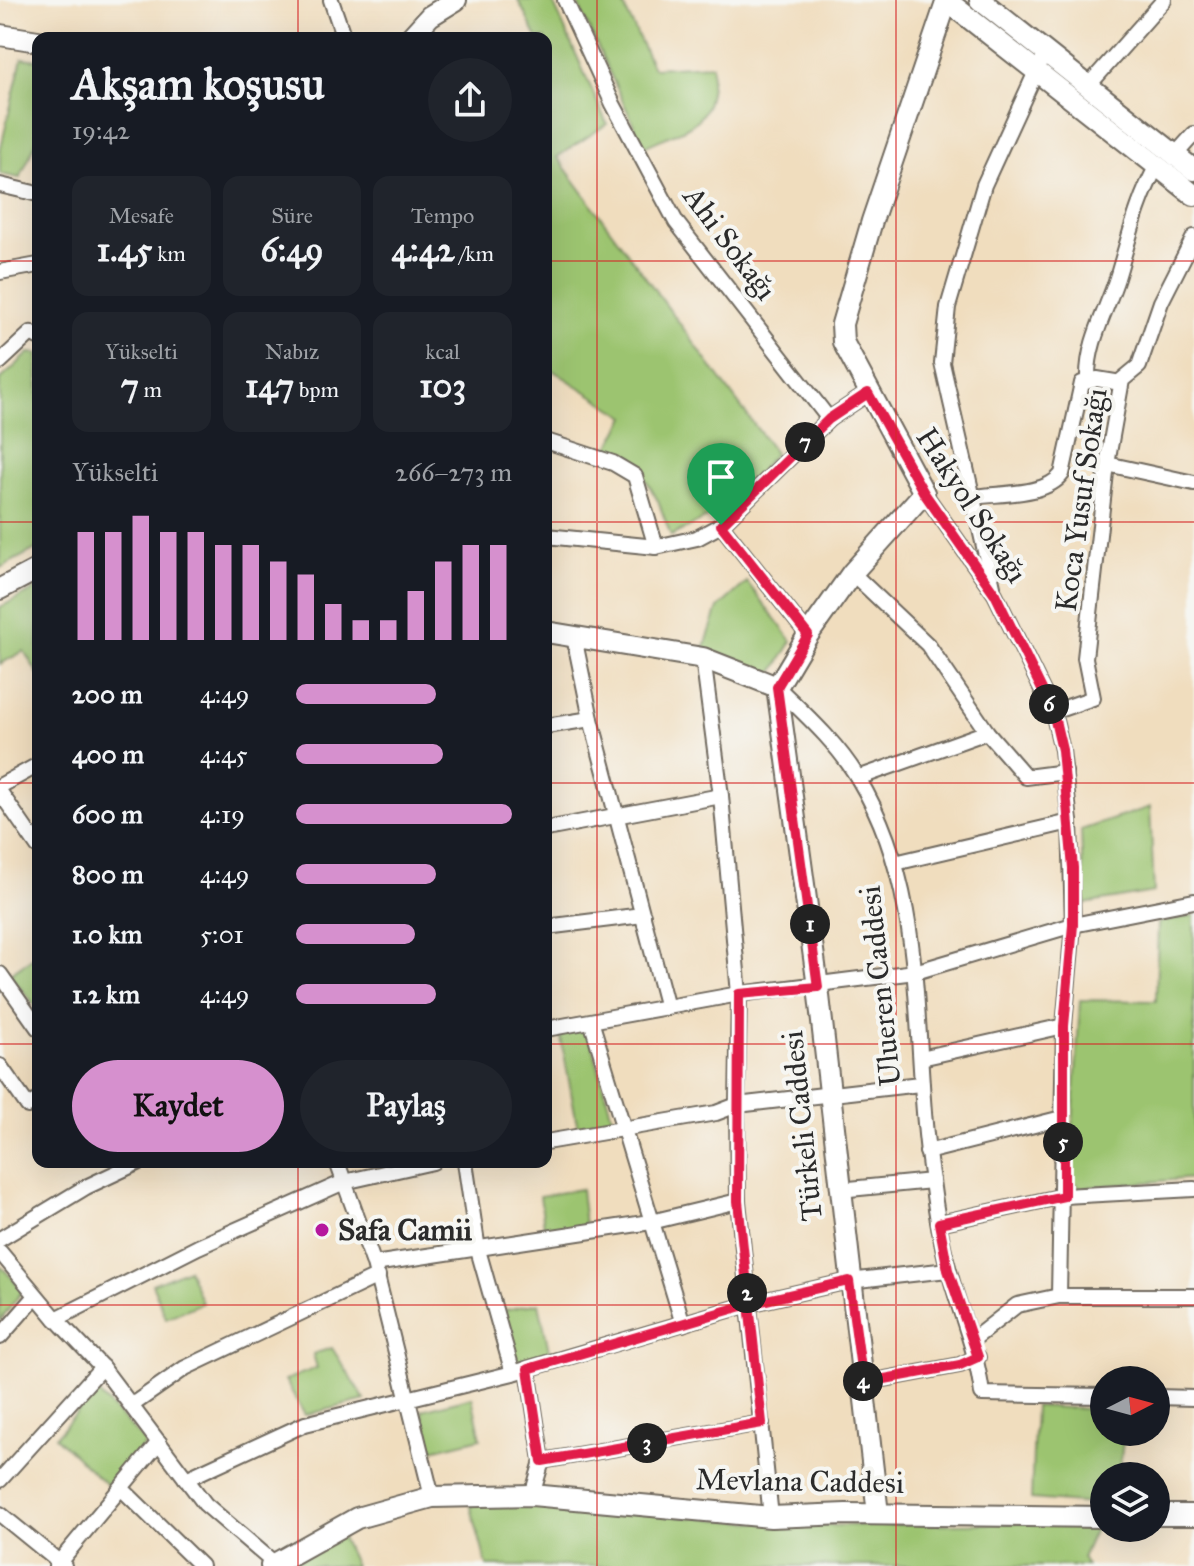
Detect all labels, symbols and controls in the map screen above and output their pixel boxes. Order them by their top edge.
text: Akşam koşusu [72,57,325,111]
button: share [428,58,512,142]
text: 19:42 [72,114,130,146]
street label: Ahi Sokağı [674,178,784,307]
text: Mesafe [109,202,174,229]
text: Süre [271,202,313,229]
text: Tempo [411,202,474,229]
text: 1.45 [97,229,152,270]
text: 6:49 [260,229,324,270]
text: 4:42 [391,229,455,270]
text: km [152,240,186,267]
text: /km [455,240,494,267]
text: Yükselti [105,338,178,365]
text: Nabız [265,338,319,365]
text: kcal [425,338,460,365]
text: 7 [121,365,139,406]
text: 147 [245,365,294,406]
text: 103 [419,365,466,406]
text: m [139,376,162,403]
text: bpm [294,376,339,403]
street label: Koca Yusuf Sokağı [1047,386,1115,614]
street label: Hakyol Sokağı [909,421,1035,589]
pin: 7 [785,422,825,462]
text: 7 [799,428,811,455]
pin [687,443,755,525]
icon: arrive [699,455,743,499]
text: Yükselti [72,456,158,488]
text: 266–273 m [395,456,512,488]
text: 200 m [72,678,143,710]
text: 4:49 [200,678,250,710]
pin: 6 [1029,684,1069,724]
text: 6 [1043,690,1055,717]
text: 400 m [72,738,144,770]
text: 4:45 [200,738,248,770]
text: 600 m [72,798,143,830]
text: 4:19 [200,798,245,830]
text: 800 m [72,858,144,890]
text: 4:49 [200,858,250,890]
street label: Ulueren Caddesi [852,884,908,1088]
pin: 1 [790,904,830,944]
text: 1 [806,910,814,937]
text: 1.0 km [72,918,142,950]
text: 5:01 [200,918,244,950]
text: 1.2 km [72,978,140,1010]
text: 4:49 [200,978,250,1010]
street label: Türkeli Caddesi [774,1029,830,1223]
button: Kaydet [72,1060,284,1152]
button: Paylaş [300,1060,512,1152]
pin: 5 [1043,1122,1083,1162]
text: 5 [1058,1128,1068,1155]
place label: Safa Camii [338,1212,473,1248]
marker: Safa Camii [313,1221,331,1239]
pin: 2 [727,1273,767,1313]
text: 2 [742,1279,752,1306]
pin: 4 [843,1361,883,1401]
north arrow [1090,1366,1170,1446]
map controls [1090,1366,1170,1542]
text: 4 [857,1367,869,1394]
pin: 3 [627,1423,667,1463]
text: 3 [643,1429,651,1456]
street label: Mevlana Caddesi [695,1461,905,1501]
button: layers [1090,1462,1170,1542]

